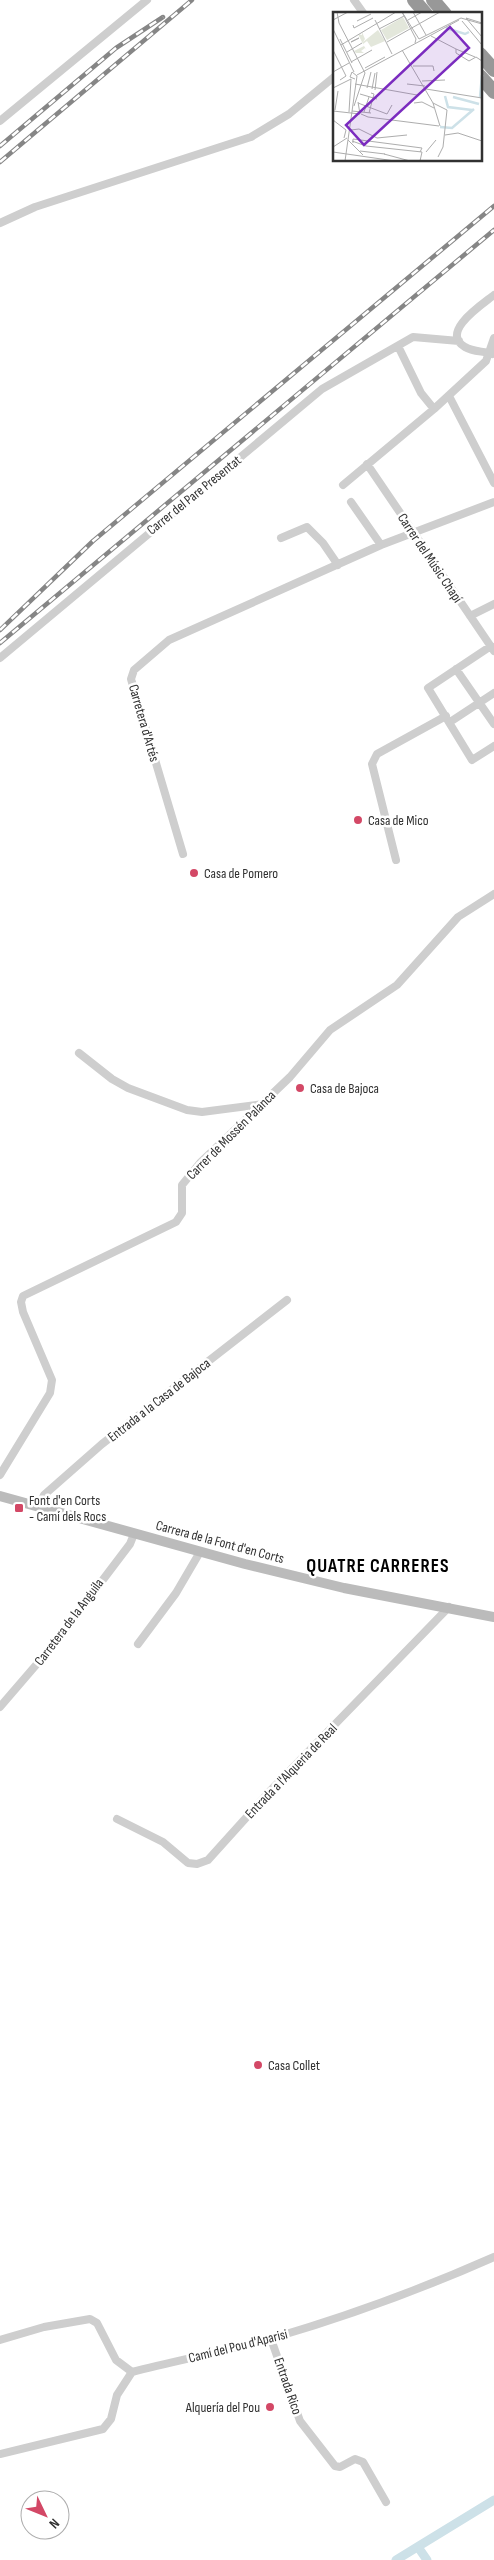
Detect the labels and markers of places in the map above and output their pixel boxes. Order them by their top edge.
place label: Casa de Mico [368,812,429,829]
marker: Casa de Mico [352,814,364,826]
place label: Casa de Pomero [204,865,278,882]
marker: Casa de Pomero [188,867,200,879]
place label: Casa de Bajoca [310,1080,379,1097]
marker: Casa de Bajoca [294,1082,306,1094]
place label: Font d'en Corts - Camí dels Rocs [29,1492,106,1525]
marker: Font d'en Corts - Camí dels Rocs [13,1502,25,1514]
place label: Casa Collet [268,2057,320,2074]
marker: Casa Collet [252,2059,264,2071]
place label: Alquería del Pou [185,2399,260,2416]
marker: Alquería del Pou [264,2401,276,2413]

